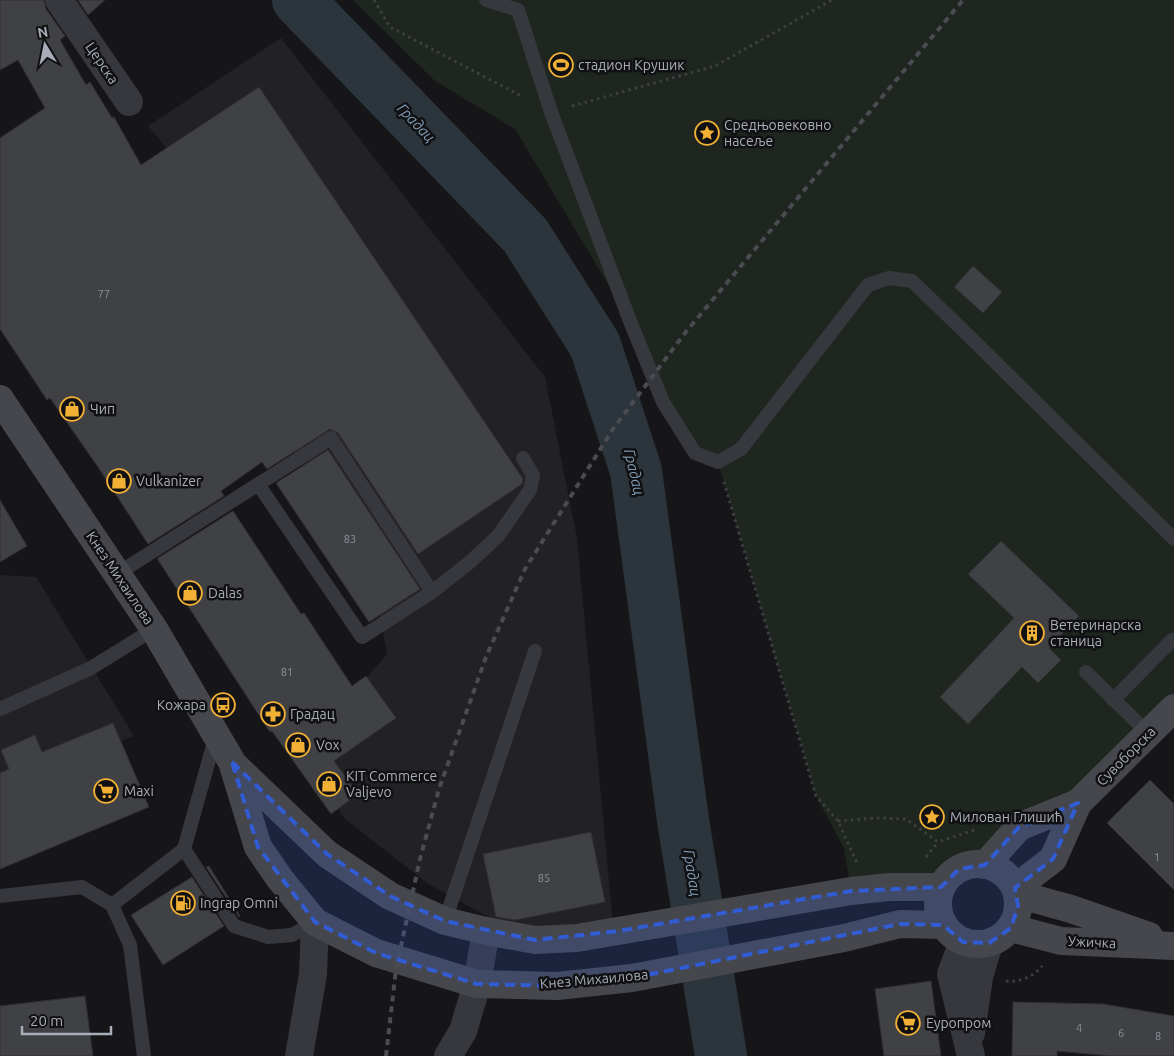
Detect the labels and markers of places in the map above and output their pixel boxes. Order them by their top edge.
sports icon: стадион Крушик [548,52,574,78]
place label: стадион Крушик [578,57,684,73]
place label: Средњовековно насеље [724,117,831,149]
place icon: Средњовековно насеље [694,120,720,146]
shop icon: Чип [59,396,85,422]
place label: Чип [90,401,115,417]
shop icon: Vulkanizer [106,468,132,494]
place label: Vulkanizer [136,473,202,489]
shop icon: Dalas [177,580,203,606]
place label: Dalas [208,585,242,601]
place label: Ветеринарска станица [1050,617,1142,649]
building icon: Ветеринарска станица [1019,620,1045,646]
bus stop icon: Кожара [210,692,236,718]
place label: Кожара [157,697,206,713]
pharmacy icon: Градац [260,701,286,727]
place label: Градац [290,706,335,722]
shop icon: Vox [285,732,311,758]
place label: Vox [316,737,340,753]
place label: KIT Commerce Valjevo [346,768,437,800]
shop icon: KIT Commerce Valjevo [316,771,342,797]
supermarket icon: Maxi [93,778,119,804]
place label: Maxi [124,783,154,799]
place icon: Милован Глишић [919,804,945,830]
place label: Милован Глишић [950,809,1063,825]
fuel station icon: Ingrap Omni [170,890,196,916]
place label: Ingrap Omni [200,895,278,911]
supermarket icon: Еуропром [895,1010,921,1036]
place label: Еуропром [926,1015,991,1031]

